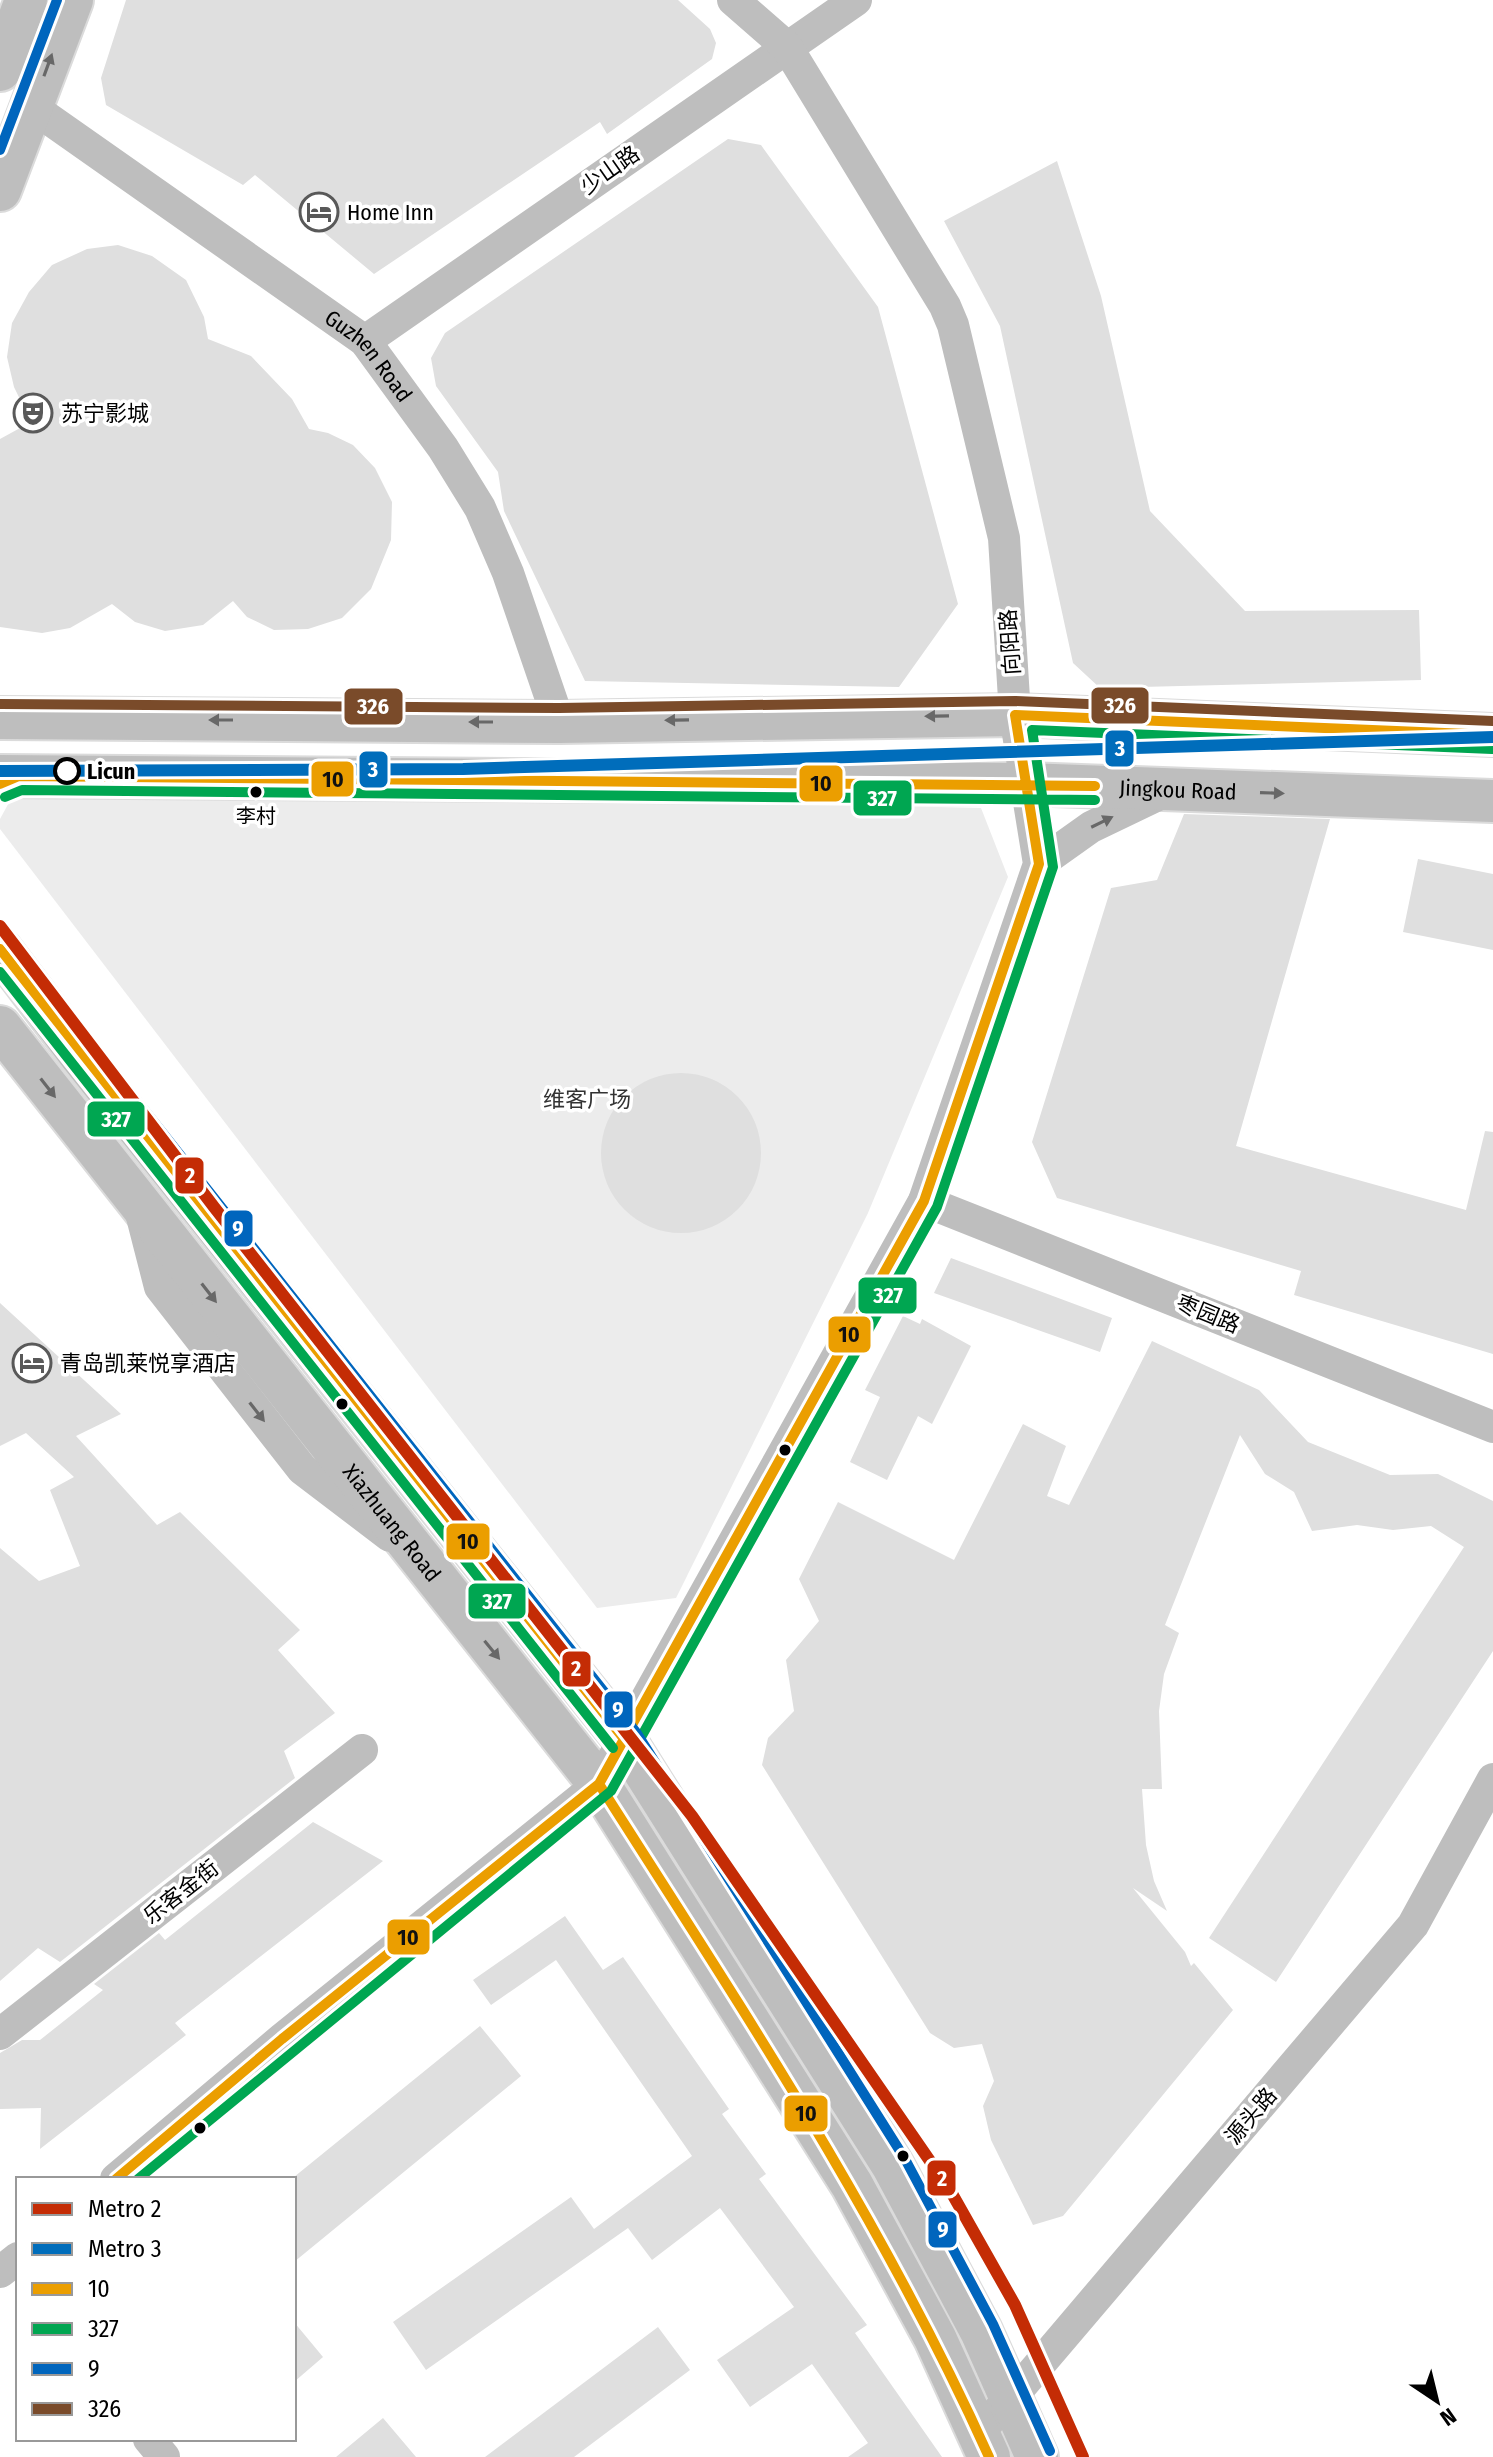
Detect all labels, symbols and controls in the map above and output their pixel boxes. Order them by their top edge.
one-way arrow [42,53,55,77]
street label: 少山路 [575,140,645,200]
hotel icon: Home Inn [298,191,340,233]
place label: Home Inn [347,199,434,226]
street label: Guzhen Road [320,304,418,407]
theatre icon: 苏宁影城 [12,392,54,434]
place label: 苏宁影城 [61,400,149,427]
street label: 向阳路 [994,608,1026,676]
line badge: 326 [1090,686,1150,725]
line badge: 326 [343,687,404,726]
text: 326 [1103,692,1136,719]
text: 326 [356,693,389,720]
one-way arrow [924,710,949,723]
one-way arrow [208,714,233,726]
one-way arrow [664,714,689,727]
one-way arrow [468,716,493,728]
line badge: 3 [1104,729,1135,768]
text: 3 [1114,735,1125,762]
line badge: 3 [358,750,389,789]
text: 3 [367,756,378,783]
marker: Licun [54,758,80,784]
place label: Licun [87,758,135,785]
line badge: 10 [310,760,355,798]
line badge: 10 [798,764,844,803]
text: 10 [322,766,344,793]
text: 10 [810,770,832,797]
street label: Jingkou Road [1119,774,1237,805]
line badge: 327 [852,779,913,817]
marker: 李村 [248,784,264,800]
text: 327 [866,785,897,812]
one-way arrow [1260,786,1285,799]
place label: 李村 [236,804,276,828]
one-way arrow [1091,815,1114,829]
one-way arrow [40,1078,56,1098]
park label: 维客广场 [543,1086,631,1113]
line badge: 327 [86,1100,146,1138]
text: 327 [100,1106,131,1133]
line badge: 2 [174,1156,205,1195]
text: 2 [184,1162,195,1189]
line badge: 9 [223,1209,254,1248]
text: 9 [232,1215,244,1242]
line badge: 327 [857,1276,918,1315]
text: 327 [872,1282,903,1309]
one-way arrow [200,1283,217,1303]
street label: 枣园路 [1172,1289,1244,1339]
line badge: 10 [827,1315,872,1354]
text: 10 [838,1321,860,1348]
hotel icon: 青岛凯莱悦享酒店 [11,1342,53,1384]
place label: 青岛凯莱悦享酒店 [60,1350,236,1377]
unlabelled marker [334,1396,350,1412]
one-way arrow [249,1402,265,1422]
unlabelled marker [777,1442,793,1458]
street label: Xiazhuang Road [337,1458,447,1587]
line badge: 10 [445,1522,491,1561]
text: 10 [457,1528,479,1555]
line badge: 327 [467,1582,527,1620]
text: 327 [481,1588,512,1615]
one-way arrow [483,1640,500,1660]
line badge: 2 [561,1650,592,1688]
text: 2 [570,1655,581,1682]
line badge: 9 [603,1690,634,1729]
text: 9 [612,1696,624,1723]
street label: 乐客金街 [138,1854,224,1930]
line badge: 10 [386,1918,431,1956]
text: 10 [397,1924,419,1951]
street label: 源头路 [1219,2082,1283,2150]
line badge: 10 [783,2094,829,2133]
text: 10 [795,2100,817,2127]
unlabelled marker [192,2120,208,2136]
unlabelled marker [895,2148,911,2164]
line badge: 2 [926,2159,957,2197]
text: 2 [936,2165,947,2192]
legend [16,2177,296,2441]
text: Metro 2 [88,2195,161,2223]
line badge: 9 [927,2210,958,2249]
text: 9 [937,2216,949,2243]
text: Metro 3 [88,2235,162,2263]
text: 10 [88,2275,110,2303]
text: 327 [88,2315,119,2343]
text: 9 [88,2355,100,2383]
north arrow [1397,2361,1477,2441]
text: 326 [88,2395,121,2423]
text: N [1435,2402,1461,2432]

